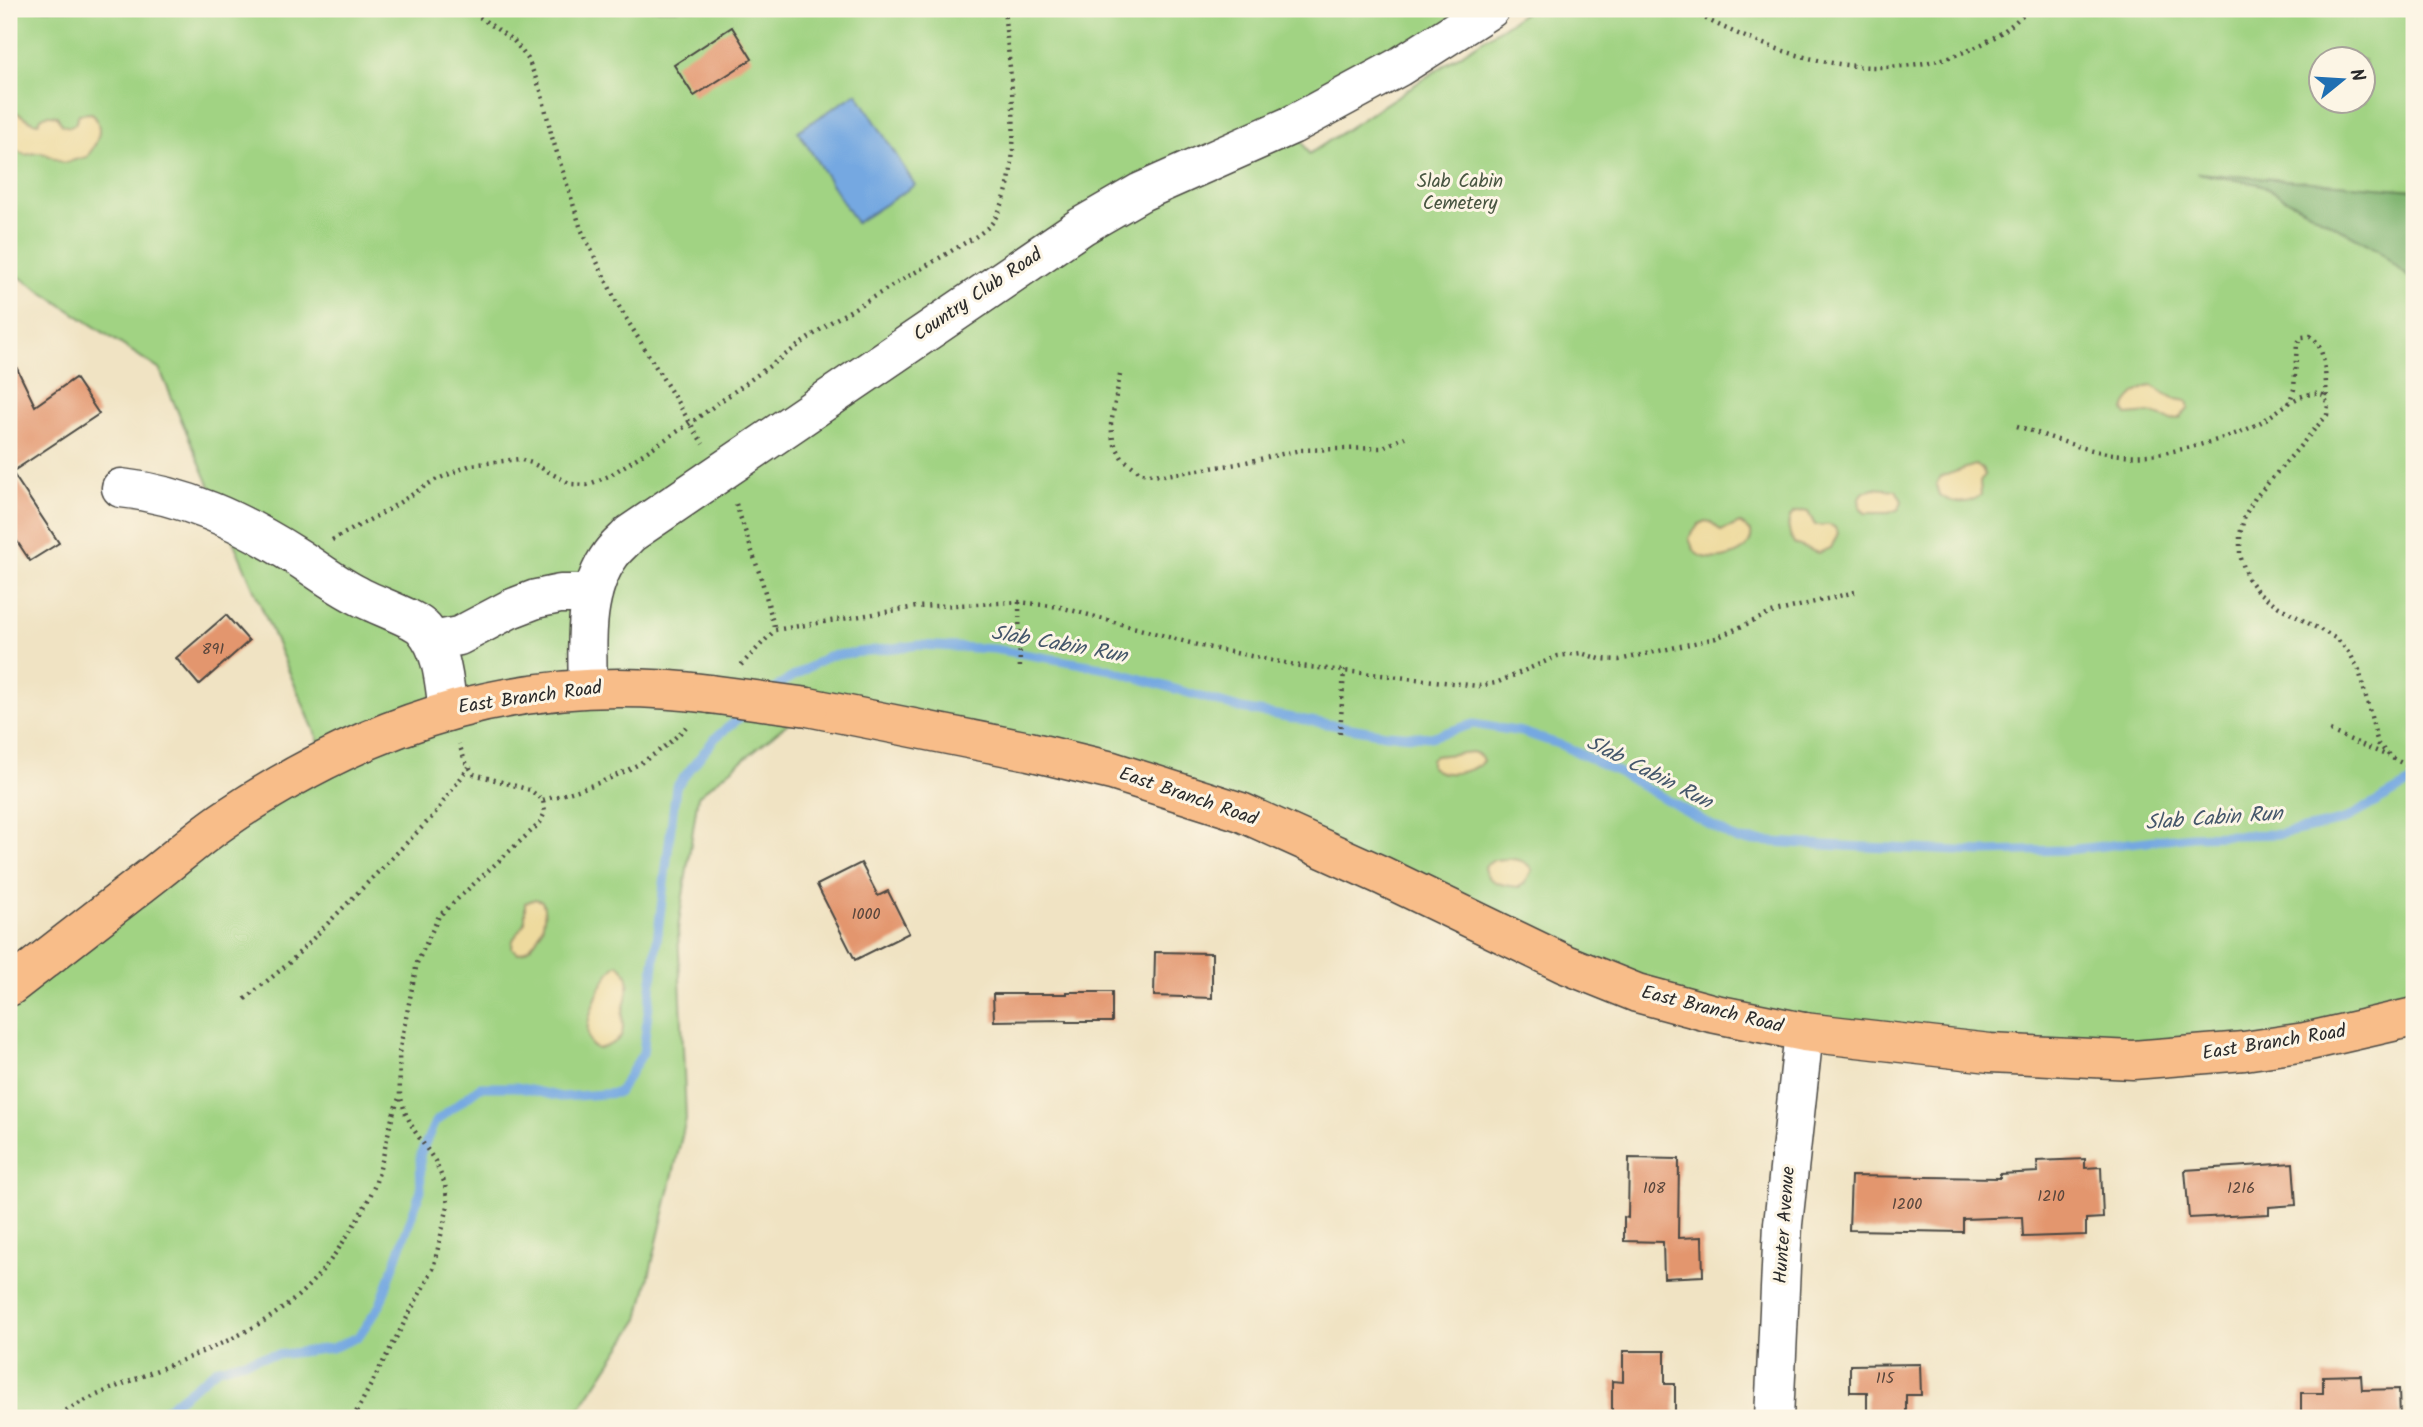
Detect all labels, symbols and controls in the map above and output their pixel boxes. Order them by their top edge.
north arrow [2308,46,2378,116]
text: N [2340,65,2372,86]
park label: Slab Cabin Cemetery [1417,167,1503,219]
street label: Country Club Road [907,240,1049,349]
water label: Slab Cabin Run [989,617,1131,673]
house number: 891 [202,637,224,662]
street label: East Branch Road [456,673,604,723]
water label: Slab Cabin Run [1580,727,1719,820]
street label: East Branch Road [1115,759,1262,835]
water label: Slab Cabin Run [2144,798,2285,840]
house number: 1000 [851,902,881,927]
street label: East Branch Road [1638,978,1786,1042]
street label: East Branch Road [2200,1017,2348,1069]
street label: Hunter Avenue [1766,1165,1804,1285]
house number: 108 [1643,1176,1666,1201]
house number: 1216 [2227,1176,2255,1201]
house number: 1210 [2037,1184,2065,1209]
house number: 1200 [1892,1192,1922,1217]
house number: 115 [1876,1366,1896,1391]

